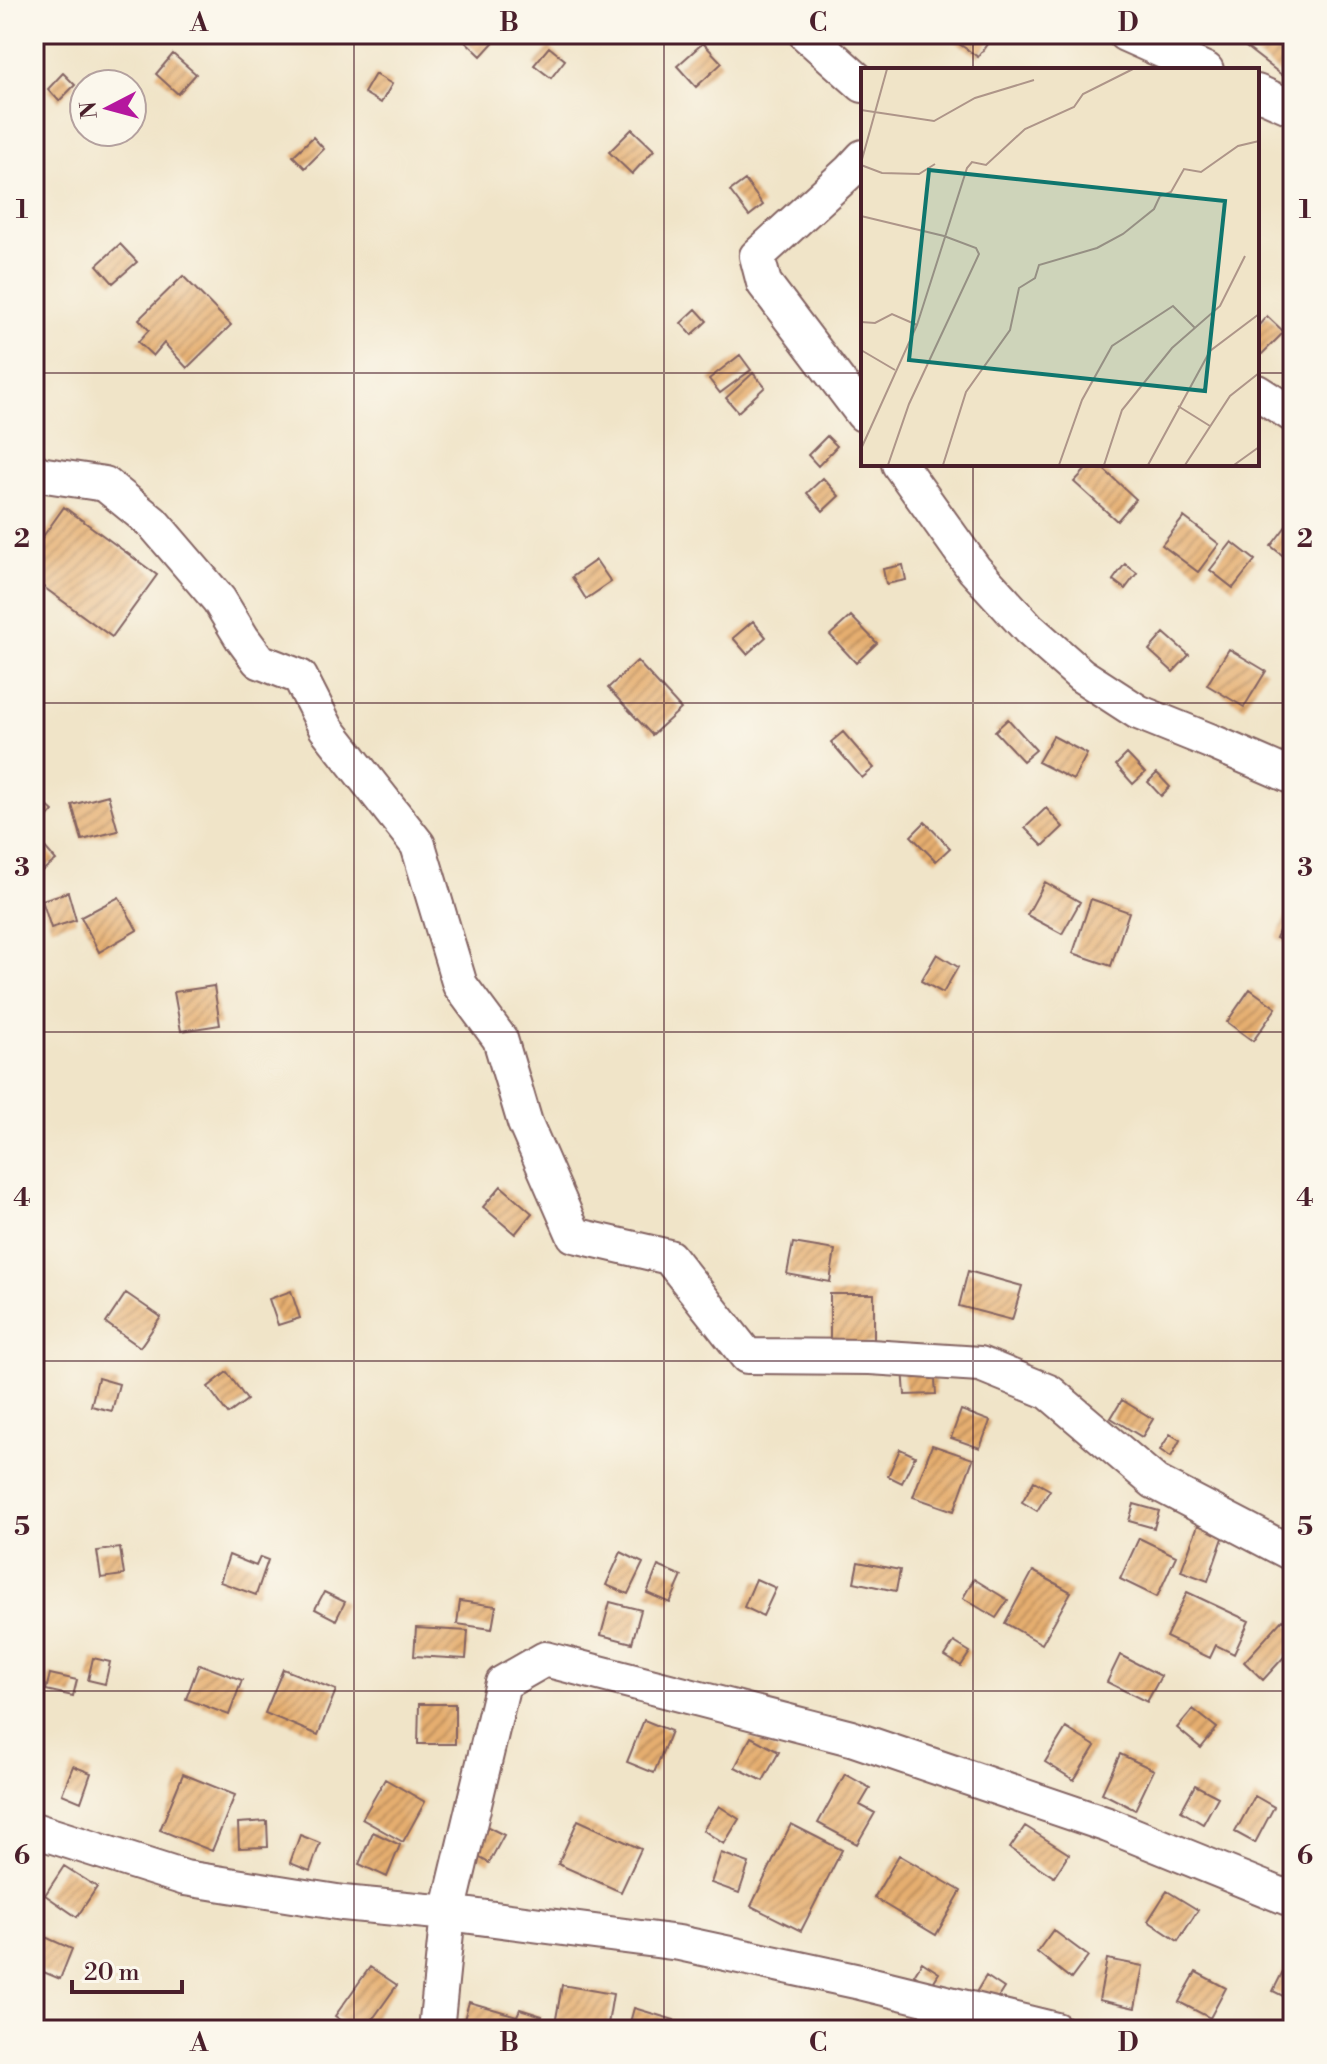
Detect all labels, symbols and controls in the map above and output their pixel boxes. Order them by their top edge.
text: A [189,7,209,39]
text: B [499,7,519,39]
text: C [809,7,827,39]
text: D [1118,7,1138,39]
north arrow [68,68,148,148]
inset map [861,68,1259,466]
text: N [75,99,104,120]
text: 1 [16,194,29,226]
text: 1 [1299,194,1312,226]
text: 2 [14,523,30,555]
text: 2 [1297,523,1313,555]
text: 3 [14,852,30,884]
text: 3 [1297,852,1313,884]
text: 4 [13,1182,31,1214]
text: 4 [1296,1182,1314,1214]
text: 5 [14,1511,30,1543]
text: 5 [1297,1511,1313,1543]
text: 6 [14,1840,30,1872]
text: 6 [1297,1840,1313,1872]
scale bar [72,1944,182,1994]
text: 20 m [84,1958,140,1988]
text: A [189,2027,209,2059]
text: B [499,2027,519,2059]
text: C [809,2027,827,2059]
text: D [1118,2027,1138,2059]

